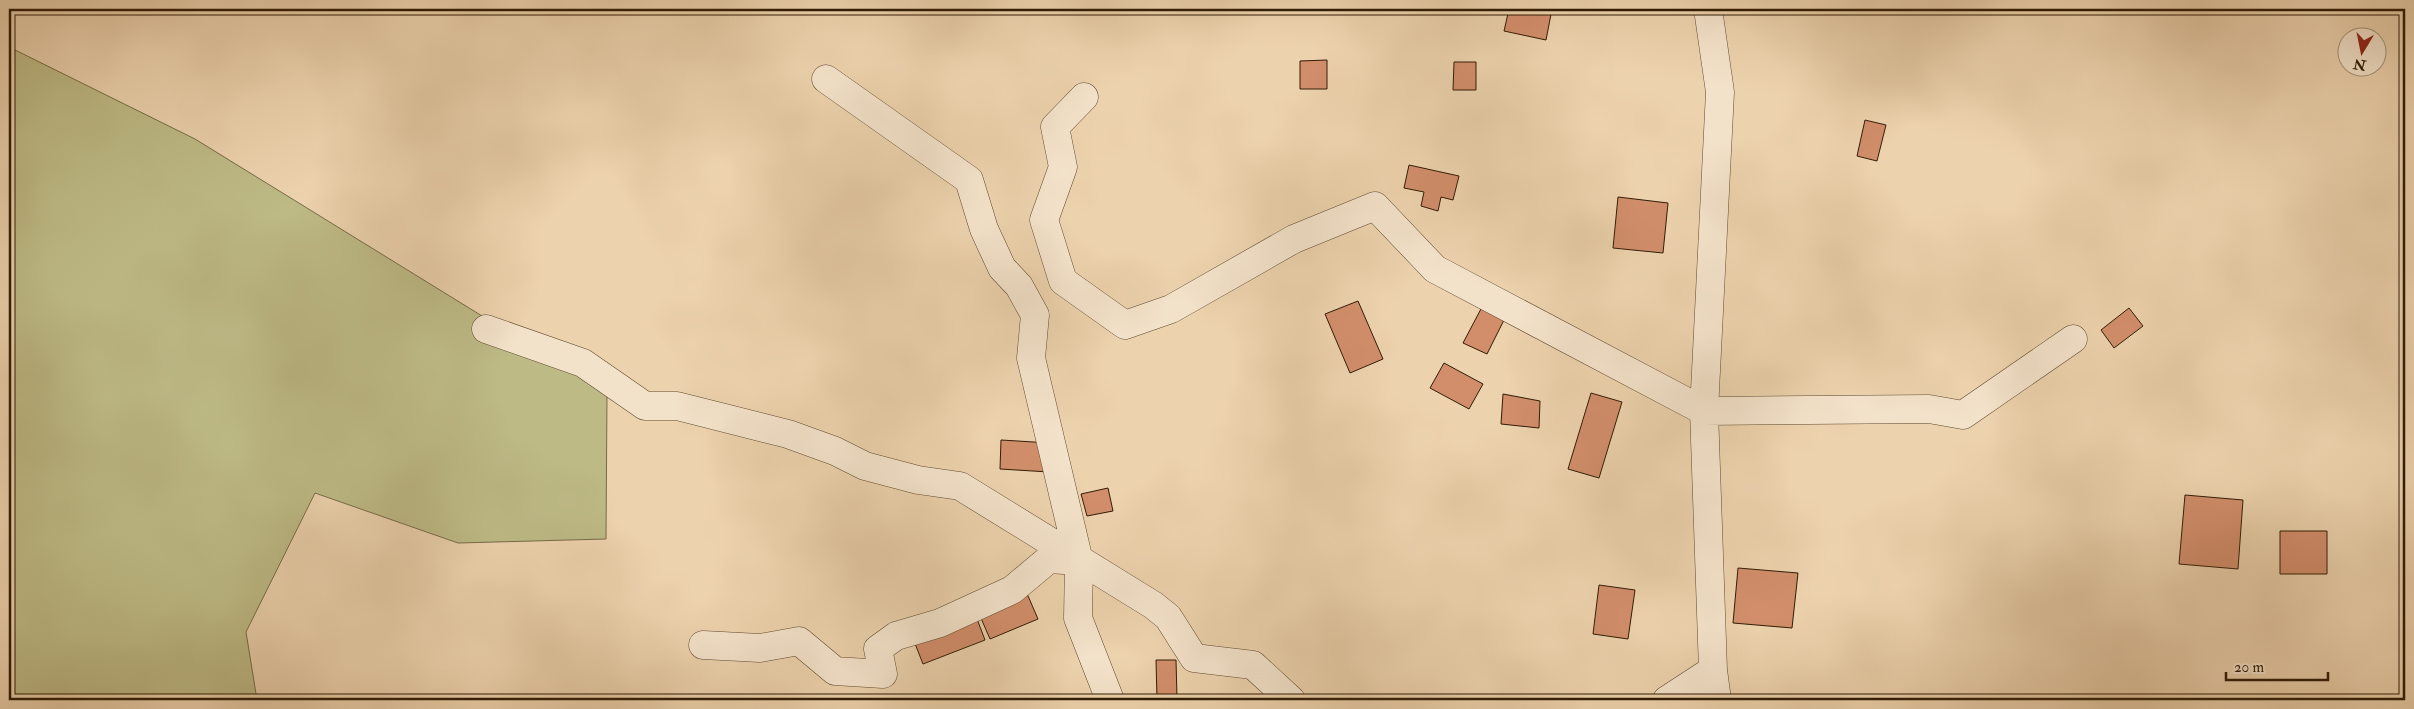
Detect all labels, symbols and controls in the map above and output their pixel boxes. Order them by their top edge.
north arrow [2336,28,2386,78]
text: N [2352,55,2368,74]
scale bar [2226,649,2329,681]
text: 20 m [2234,658,2264,677]

